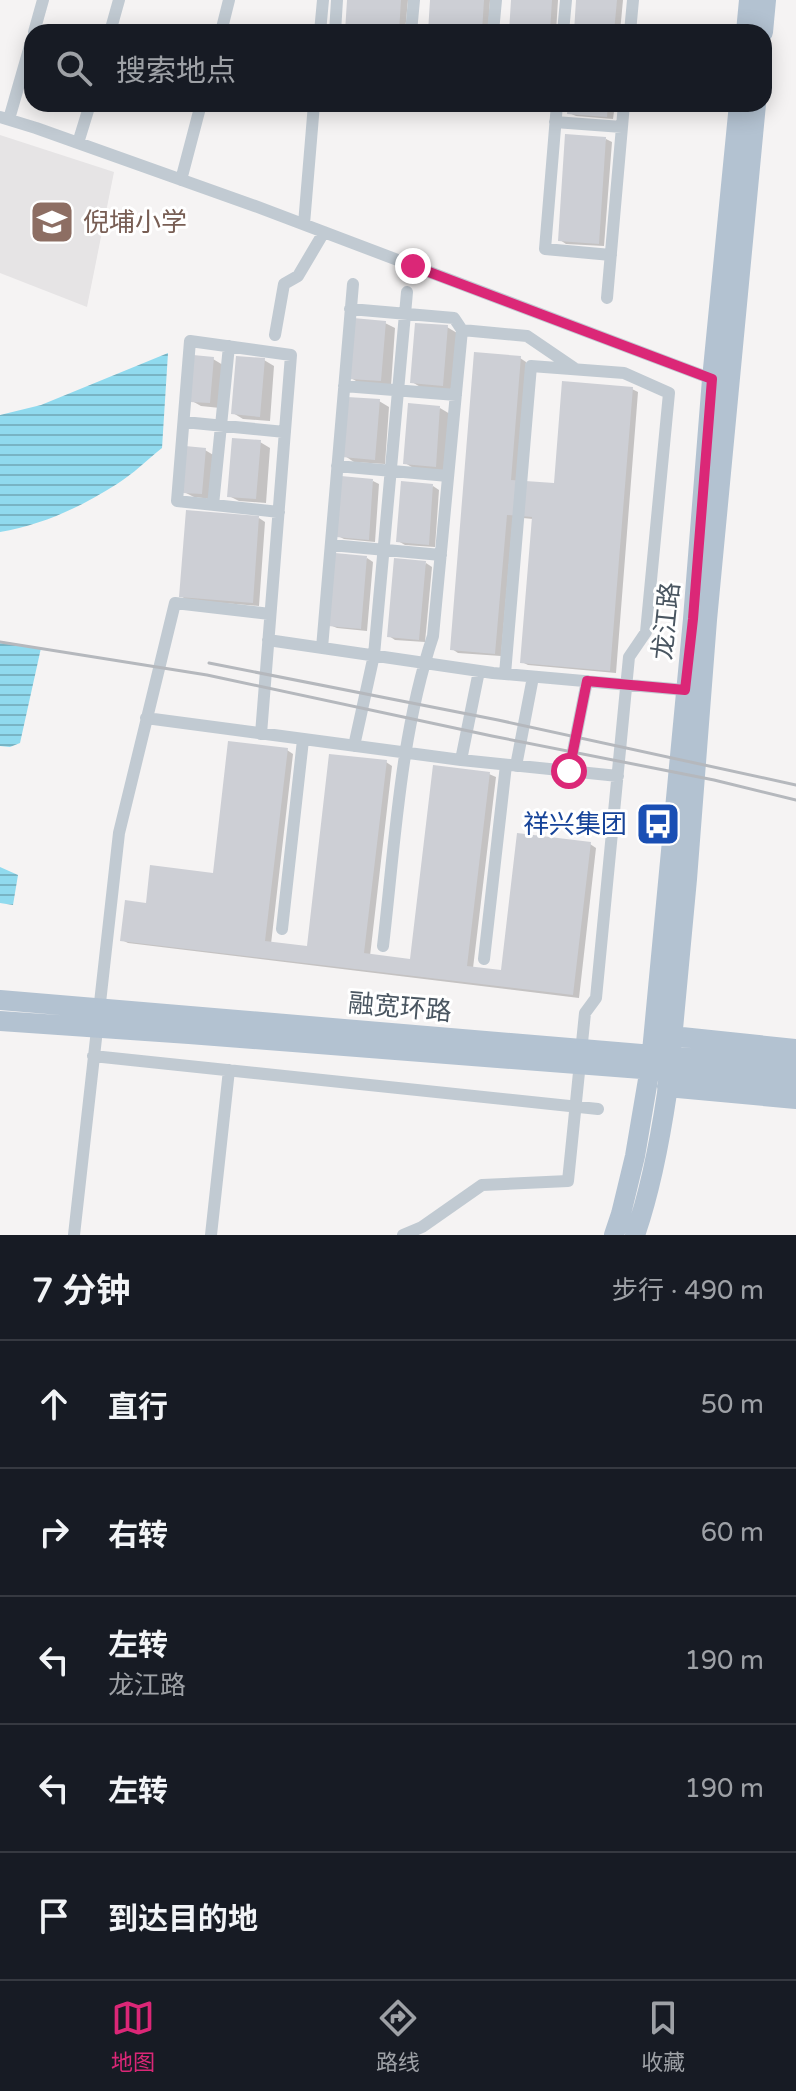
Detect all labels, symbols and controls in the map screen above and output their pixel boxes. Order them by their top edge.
search box [24,24,772,112]
icon: search [52,46,96,90]
text: 搜索地点 [116,53,236,90]
school or university icon: 倪埔小学 [28,198,76,246]
place label: 倪埔小学 [83,207,187,238]
route end [395,248,431,284]
street label: 龙江路 [647,581,686,661]
route start [551,753,587,789]
bus stop icon: 祥兴集团 [634,800,682,848]
place label: 祥兴集团 [523,809,627,840]
street label: 融宽环路 [347,988,453,1027]
text: 7 分钟 [32,1271,130,1312]
text: 步行 · 490 m [612,1275,764,1306]
icon: ahead [32,1382,76,1426]
text: 直行 [108,1389,168,1426]
text: 50 m [701,1389,764,1420]
icon: right [32,1510,76,1554]
text: 右转 [108,1517,168,1554]
text: 60 m [701,1517,764,1548]
text: 左转 [108,1627,168,1664]
icon: left [32,1638,76,1682]
text: 190 m [684,1645,764,1676]
text: 龙江路 [108,1670,186,1701]
icon: left [32,1766,76,1810]
text: 左转 [108,1773,168,1810]
text: 190 m [684,1773,764,1804]
icon: arrive [32,1894,76,1938]
text: 到达目的地 [108,1901,258,1938]
tab: 地图 [111,1996,155,2076]
tab: 路线 [376,1996,420,2076]
tab: 收藏 [641,1996,685,2076]

